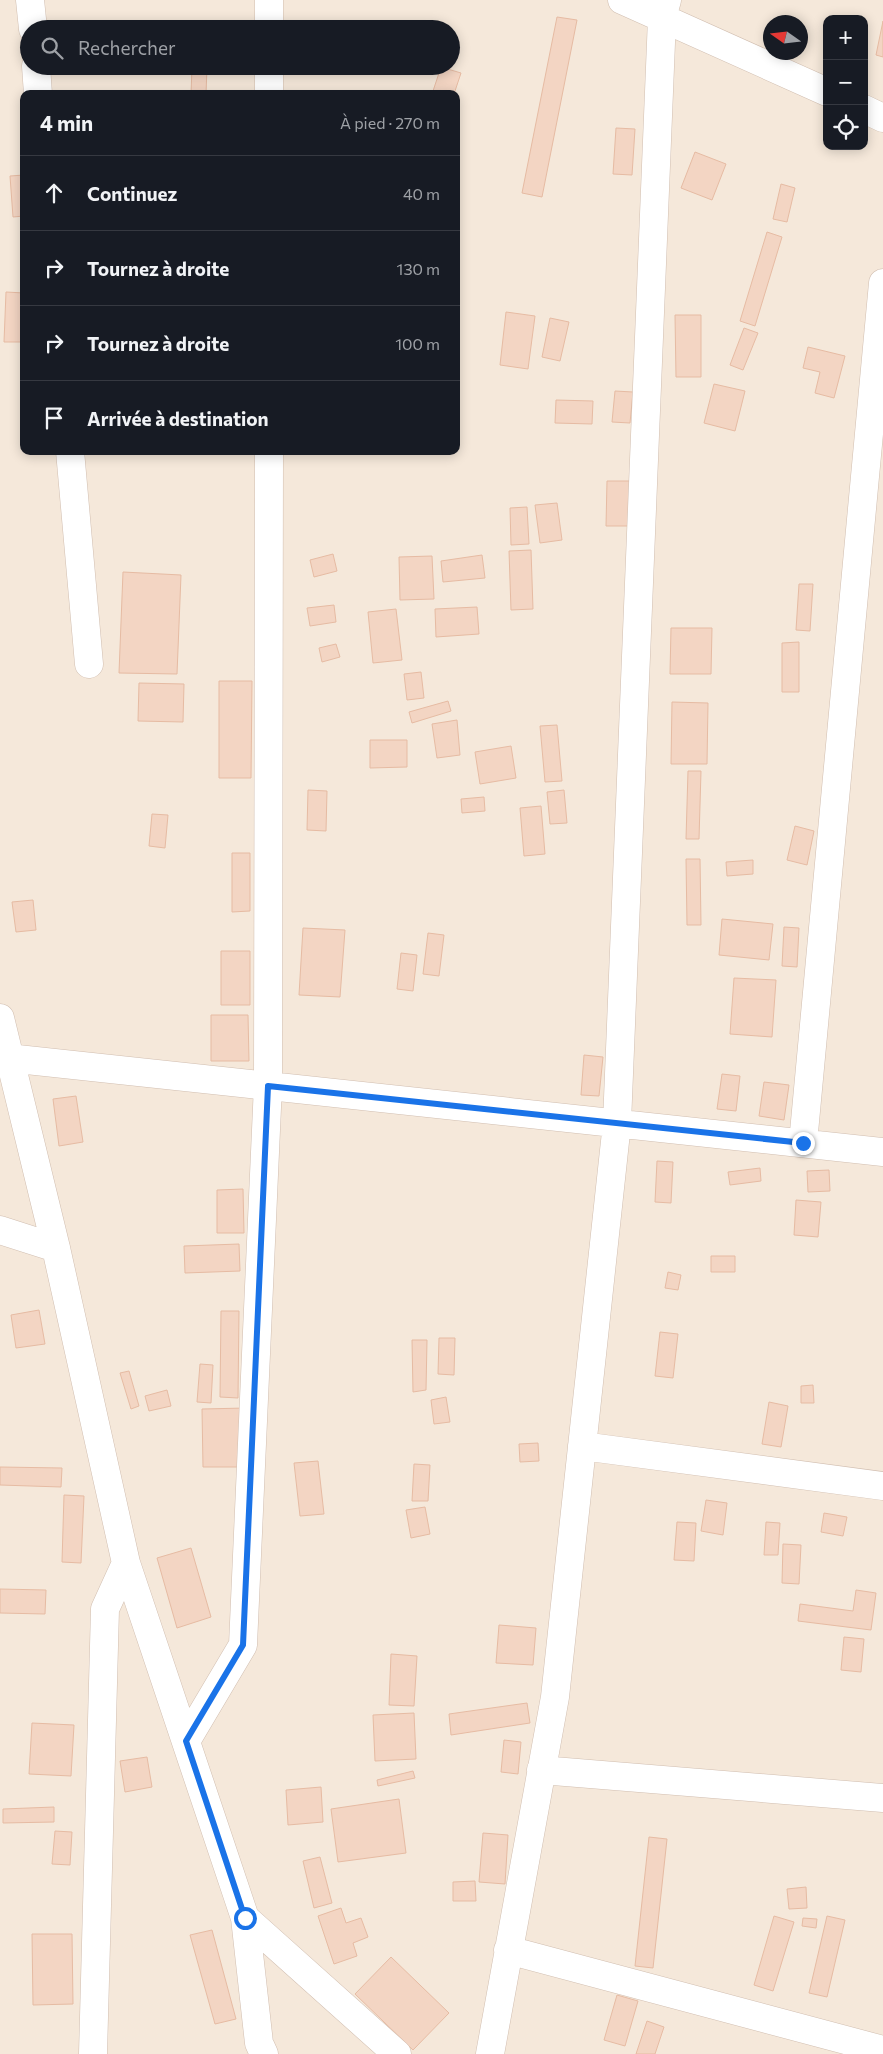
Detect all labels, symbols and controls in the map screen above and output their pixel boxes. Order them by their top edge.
north arrow [763,15,808,60]
map controls [823,15,868,150]
button: + [823,15,868,60]
search box [20,20,460,75]
icon: search [38,34,66,62]
text: Rechercher [78,36,176,59]
button: − [823,60,868,105]
button: locate [823,105,868,150]
text: 4 min [40,110,93,135]
text: À pied · 270 m [340,113,440,132]
icon: ahead [40,179,68,207]
text: Continuez [87,182,177,205]
text: 40 m [403,184,440,203]
icon: right [40,254,68,282]
text: Tournez à droite [87,257,229,280]
text: 130 m [397,259,440,278]
icon: right [40,329,68,357]
text: Tournez à droite [87,332,229,355]
text: 100 m [395,334,440,353]
icon: arrive [40,404,68,432]
text: Arrivée à destination [87,407,269,430]
route end [792,1132,815,1155]
route start [234,1907,257,1930]

